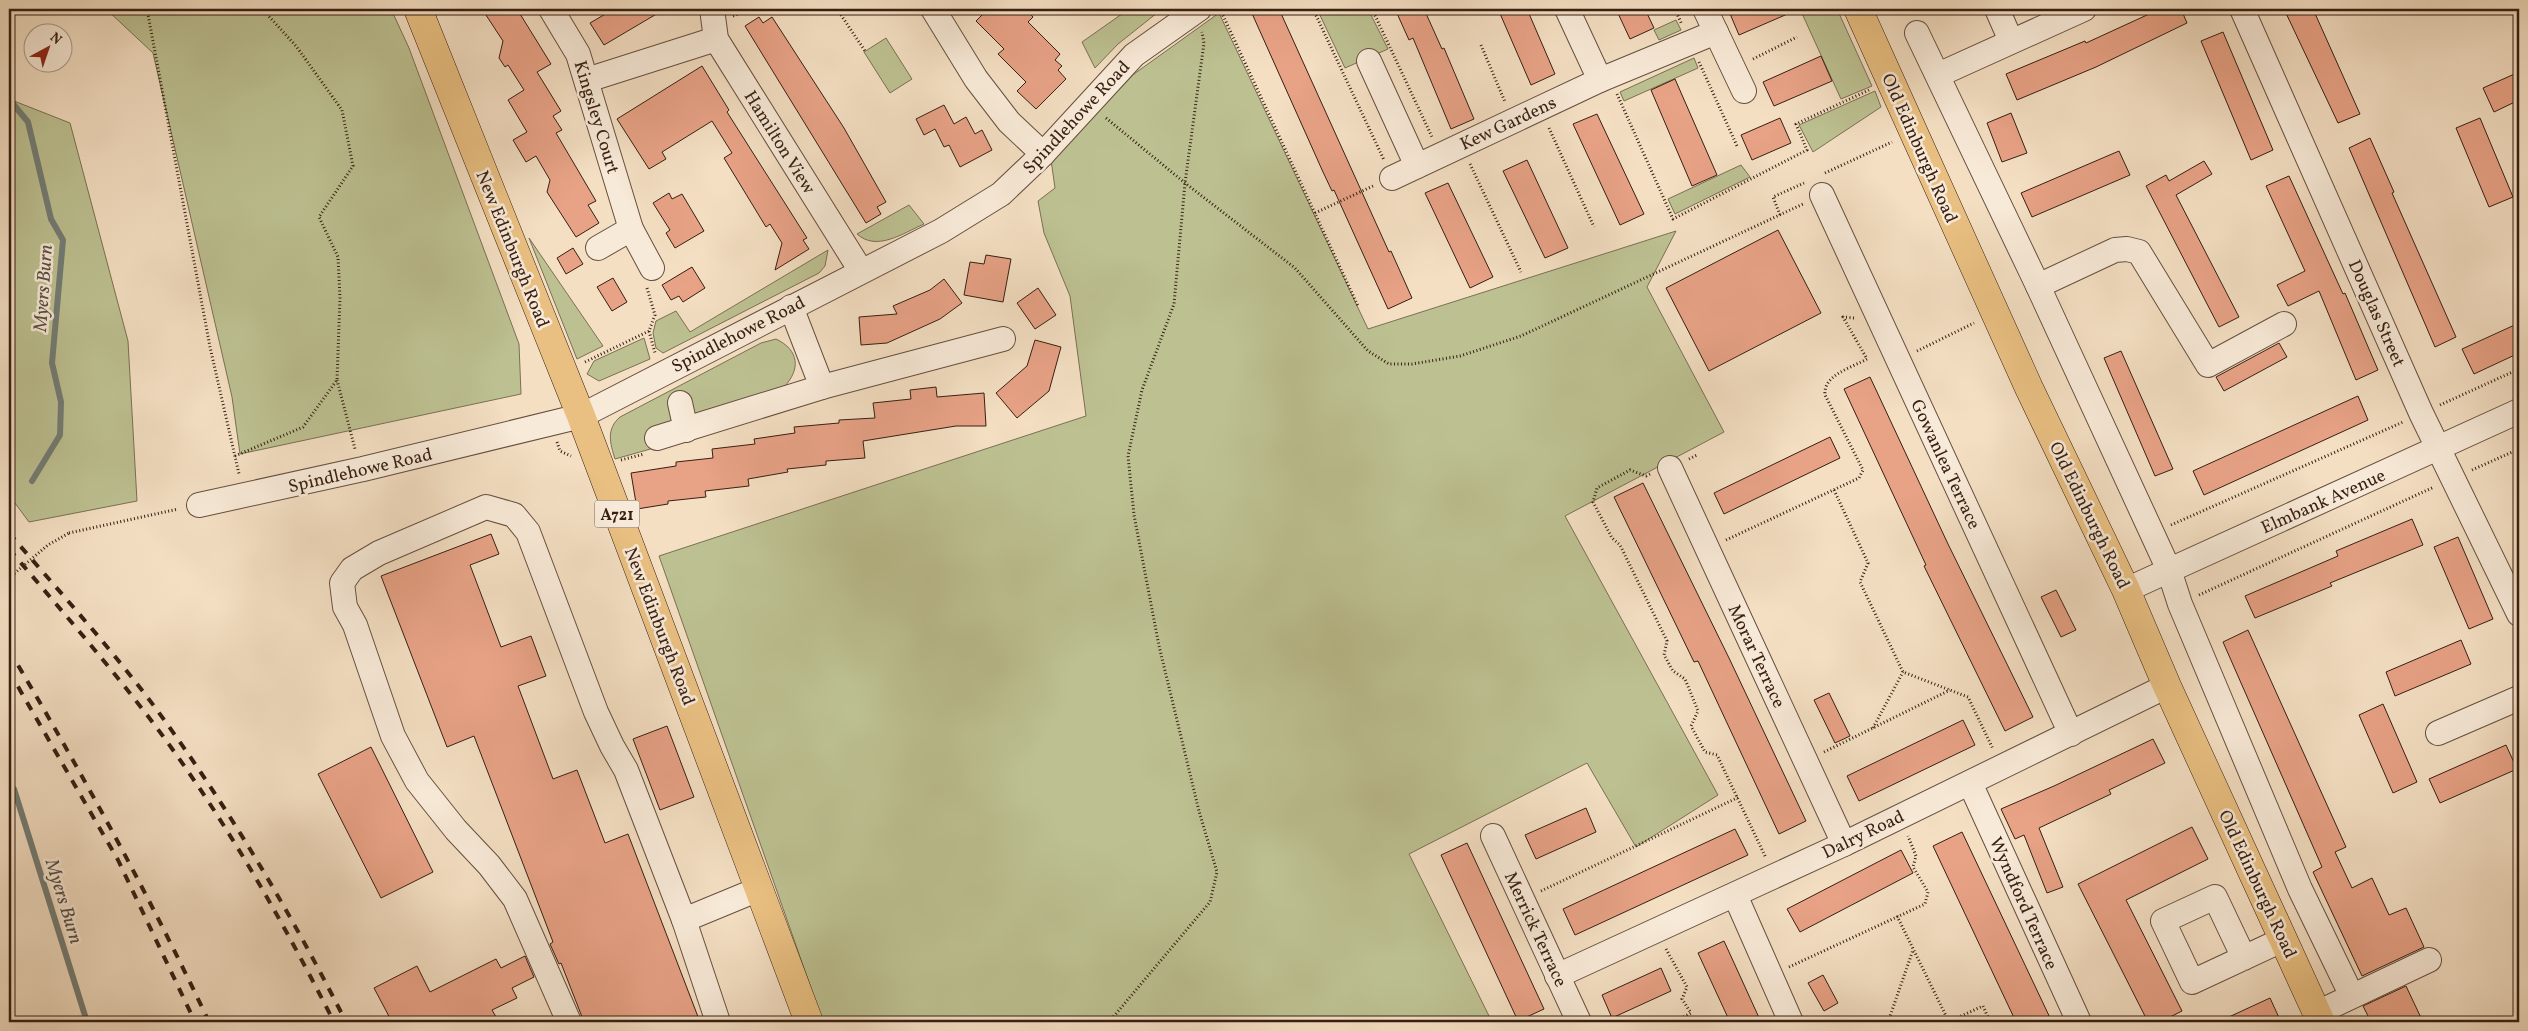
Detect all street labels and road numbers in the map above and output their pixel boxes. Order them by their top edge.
street label: Spindlehowe Road [1018,56,1136,180]
street label: Kingsley Court [566,58,625,177]
street label: Old Edinburgh Road [1874,70,1963,227]
street label: Hamilton View [737,86,821,199]
street label: Kew Gardens [1456,91,1561,158]
street label: New Edinburgh Road [469,167,555,332]
street label: Douglas Street [2341,256,2410,371]
street label: Spindlehowe Road [667,291,810,380]
street label: Gowanlea Terrace [1904,396,1986,534]
street label: Old Edinburgh Road [2042,438,2135,594]
street label: Spindlehowe Road [286,443,435,500]
street label: Elmbank Avenue [2257,464,2390,541]
road number: A721 [594,500,640,528]
street label: New Edinburgh Road [617,544,700,709]
street label: Morar Terrace [1721,601,1791,712]
street label: Dalry Road [1818,805,1909,866]
street label: Old Edinburgh Road [2211,806,2302,963]
street label: Wyndford Terrace [1982,833,2063,974]
street label: Merrick Terrace [1497,868,1572,991]

